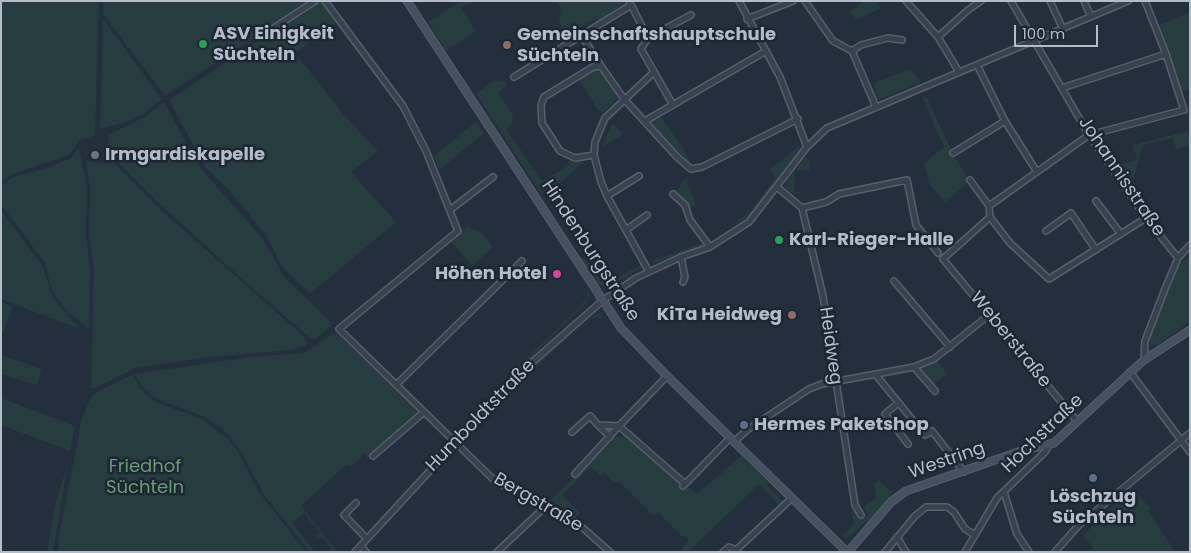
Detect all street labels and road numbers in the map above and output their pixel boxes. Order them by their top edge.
street label: Johannisstraße [1073,113,1169,241]
street label: Hindenburgstraße [536,176,644,326]
street label: Weberstraße [965,288,1055,392]
street label: Heidweg [814,306,846,386]
street label: Humboldtstraße [422,355,540,477]
street label: Hochstraße [998,390,1088,478]
street label: Westring [906,438,988,484]
street label: Bergstraße [490,469,586,537]

